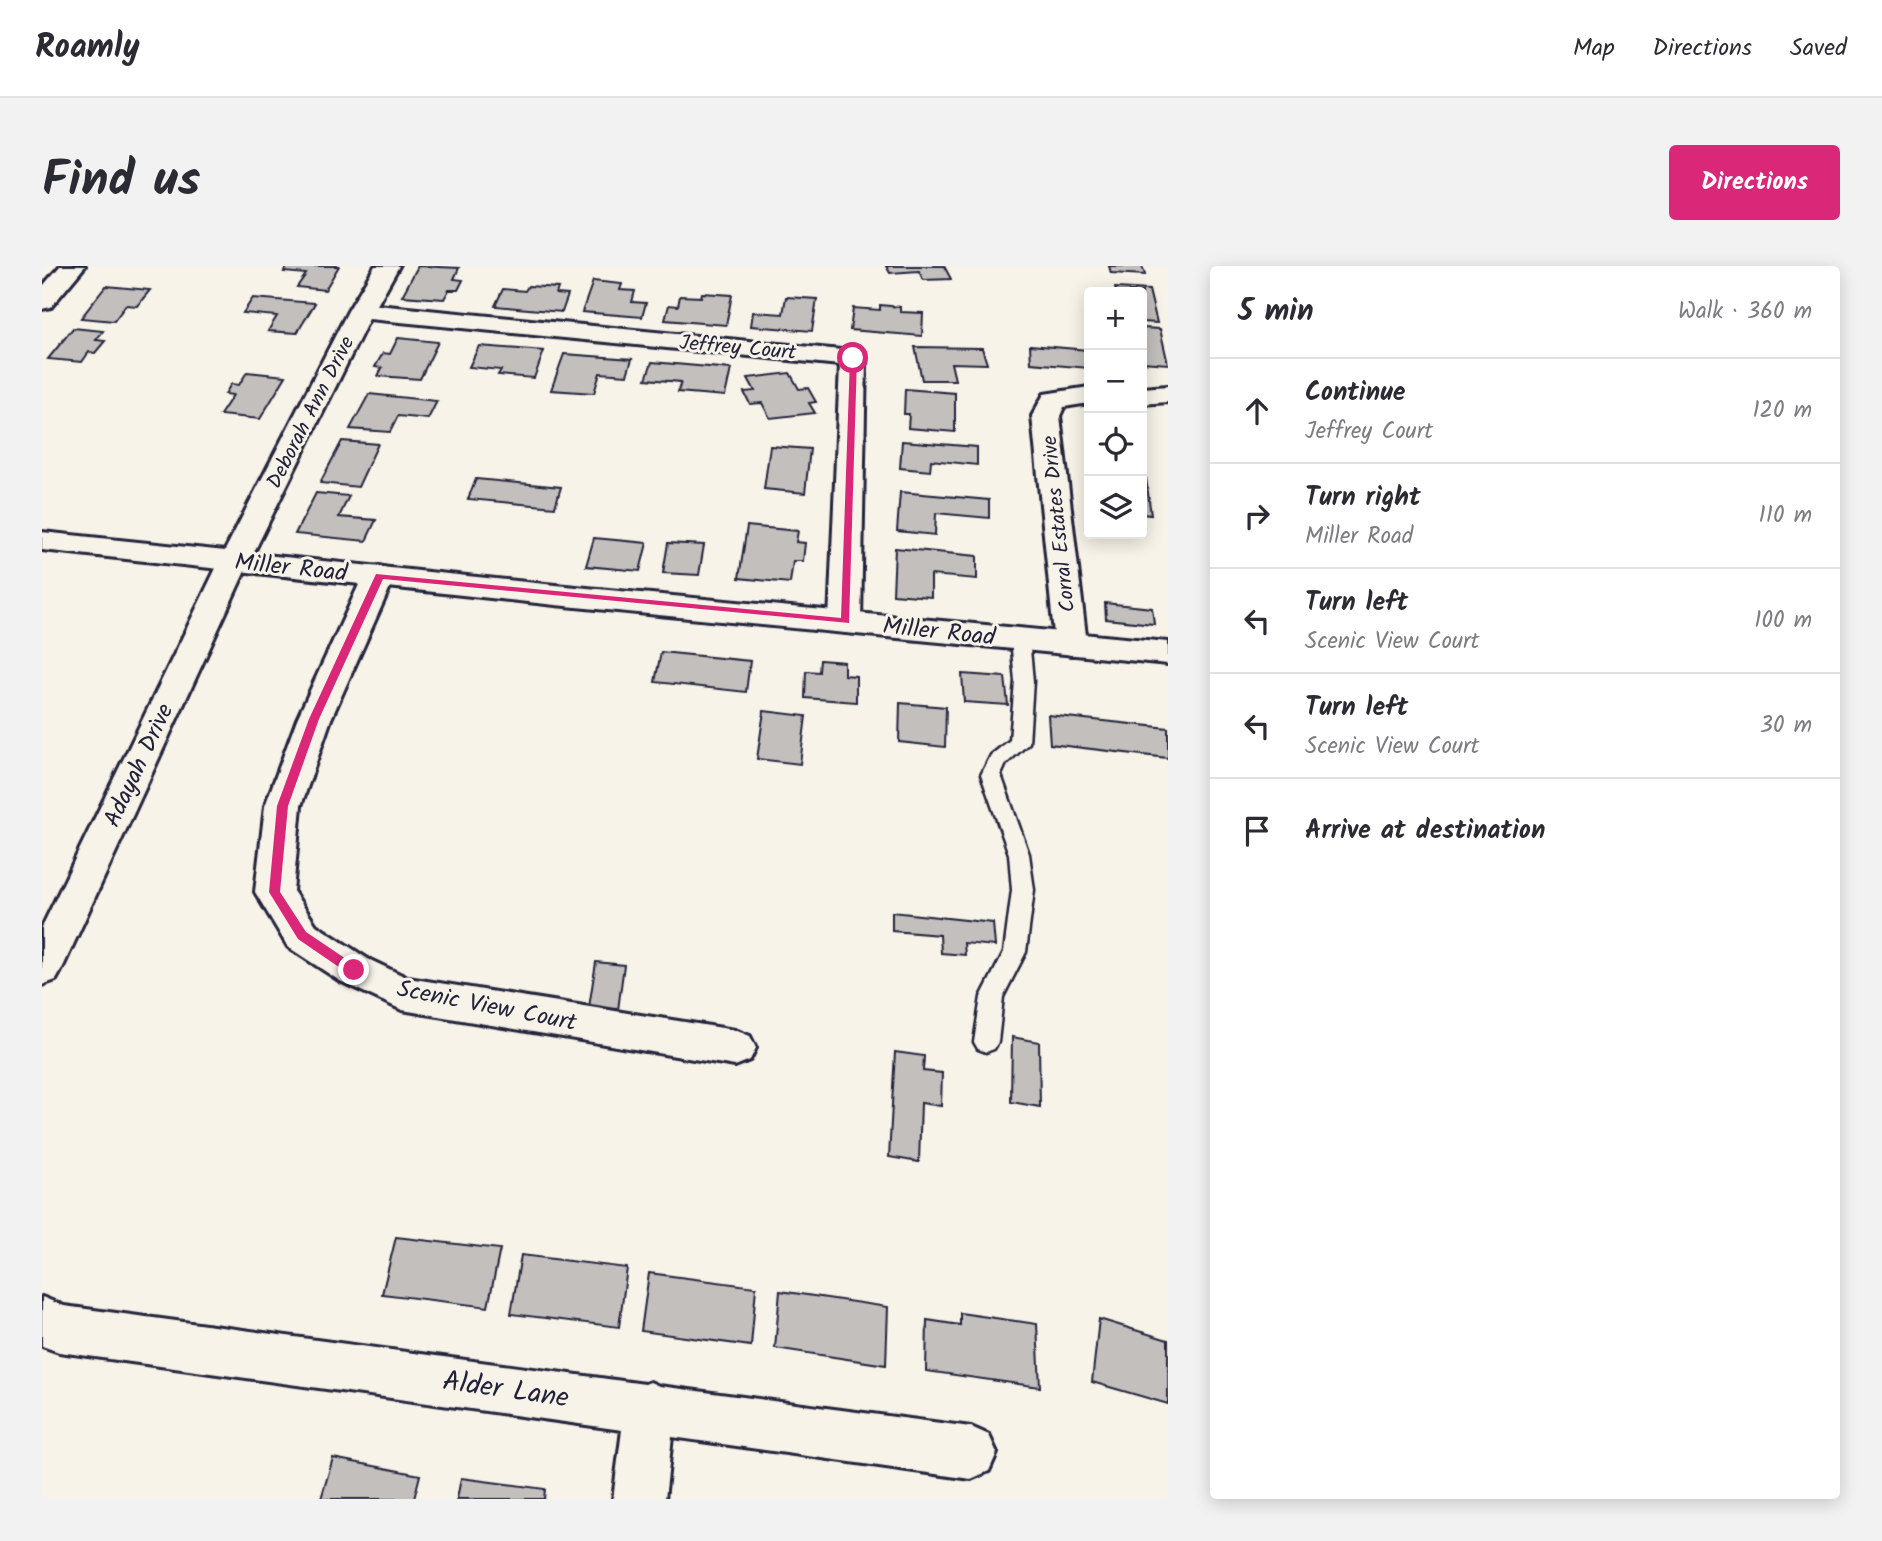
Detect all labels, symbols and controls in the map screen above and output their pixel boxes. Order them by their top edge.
text: Roamly [35,22,140,75]
text: Map [1573,29,1615,68]
text: Directions [1653,29,1752,68]
text: Saved [1790,29,1847,68]
text: Find us [42,143,200,221]
button: Directions [1669,145,1840,220]
map controls [1084,287,1147,539]
button: + [1084,287,1147,350]
text: 5 min [1238,288,1314,336]
text: Walk · 360 m [1678,294,1812,330]
street label: Jeffrey Court [678,327,798,370]
street label: Deborah Ann Drive [259,330,364,495]
route start [837,342,868,373]
button: − [1084,350,1147,413]
text: Continue [1305,372,1406,414]
icon: ahead [1238,392,1276,430]
text: 120 m [1752,393,1812,429]
button: locate [1084,413,1147,476]
text: Jeffrey Court [1305,414,1433,450]
street label: Corral Estates Drive [1034,433,1085,614]
button: layers [1084,476,1147,539]
text: Turn right [1305,477,1421,519]
icon: right [1238,497,1276,535]
text: 110 m [1759,498,1812,534]
text: Miller Road [1305,519,1413,555]
street label: Miller Road [233,543,350,594]
text: Turn left [1305,582,1408,624]
icon: left [1238,602,1276,640]
text: 100 m [1754,603,1812,639]
street label: Miller Road [881,607,998,658]
text: Scenic View Court [1305,624,1480,660]
text: Turn left [1305,687,1408,729]
street label: Adayah Drive [94,697,185,834]
icon: left [1238,707,1276,745]
text: 30 m [1760,708,1812,744]
text: Scenic View Court [1305,729,1480,765]
text: Arrive at destination [1305,810,1545,852]
icon: arrive [1238,812,1276,850]
route end [338,954,369,985]
street label: Scenic View Court [394,970,581,1043]
street label: Alder Lane [440,1359,572,1422]

